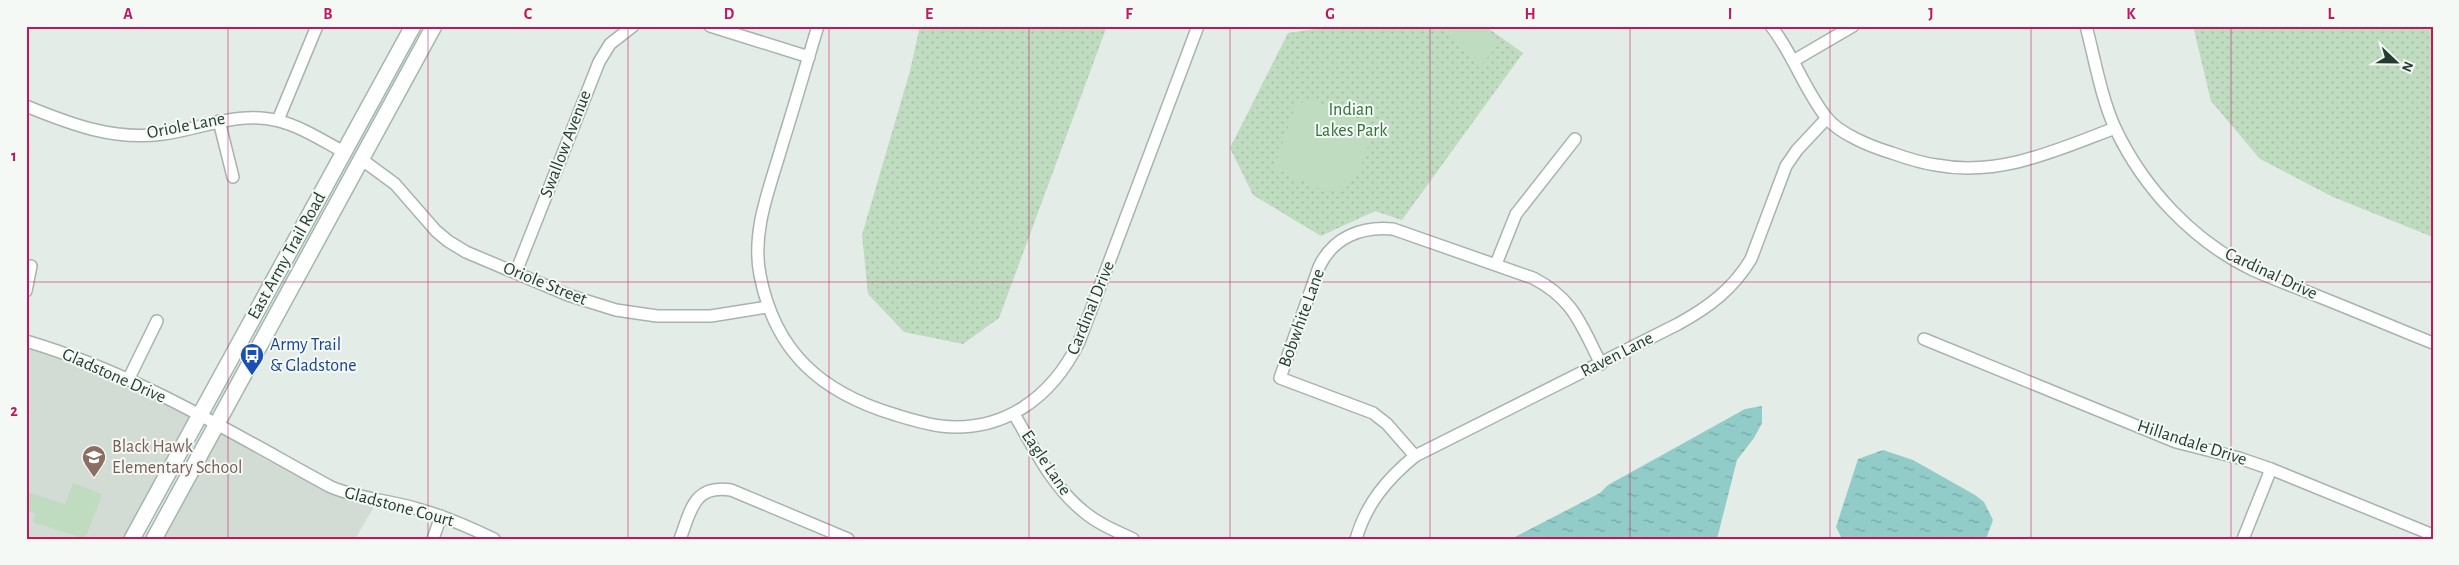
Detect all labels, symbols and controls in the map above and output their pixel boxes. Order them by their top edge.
text: A [123,6,133,22]
text: B [323,6,333,22]
text: C [524,6,533,22]
text: D [724,6,735,22]
text: E [925,6,933,22]
text: F [1125,6,1133,22]
text: G [1325,6,1335,22]
text: H [1524,6,1536,22]
text: I [1728,6,1732,22]
text: J [1928,6,1934,22]
text: K [2126,6,2136,22]
text: L [2328,6,2335,22]
north arrow [2372,38,2422,88]
text: N [2399,59,2415,74]
street label: Swallow Avenue [537,88,595,200]
park label: Indian Lakes Park [1315,101,1388,140]
street label: Oriole Lane [145,110,227,142]
text: 1 [11,148,17,164]
street label: East Army Trail Road [245,190,329,322]
street label: Cardinal Drive [2222,245,2320,303]
street label: Oriole Street [501,259,590,309]
street label: Cardinal Drive [1064,259,1118,357]
street label: Bobwhite Lane [1276,266,1328,370]
street label: Raven Lane [1578,329,1656,381]
place label: Army Trail & Gladstone [270,336,357,375]
bus stop icon: Army Trail & Gladstone [239,342,265,376]
street label: Gladstone Drive [59,345,169,407]
text: 2 [10,403,18,419]
street label: Hillandale Drive [2135,417,2249,469]
street label: Eagle Lane [1018,427,1074,499]
place label: Black Hawk Elementary School [112,438,243,477]
school or university icon: Black Hawk Elementary School [81,444,107,478]
street label: Gladstone Court [342,484,456,530]

